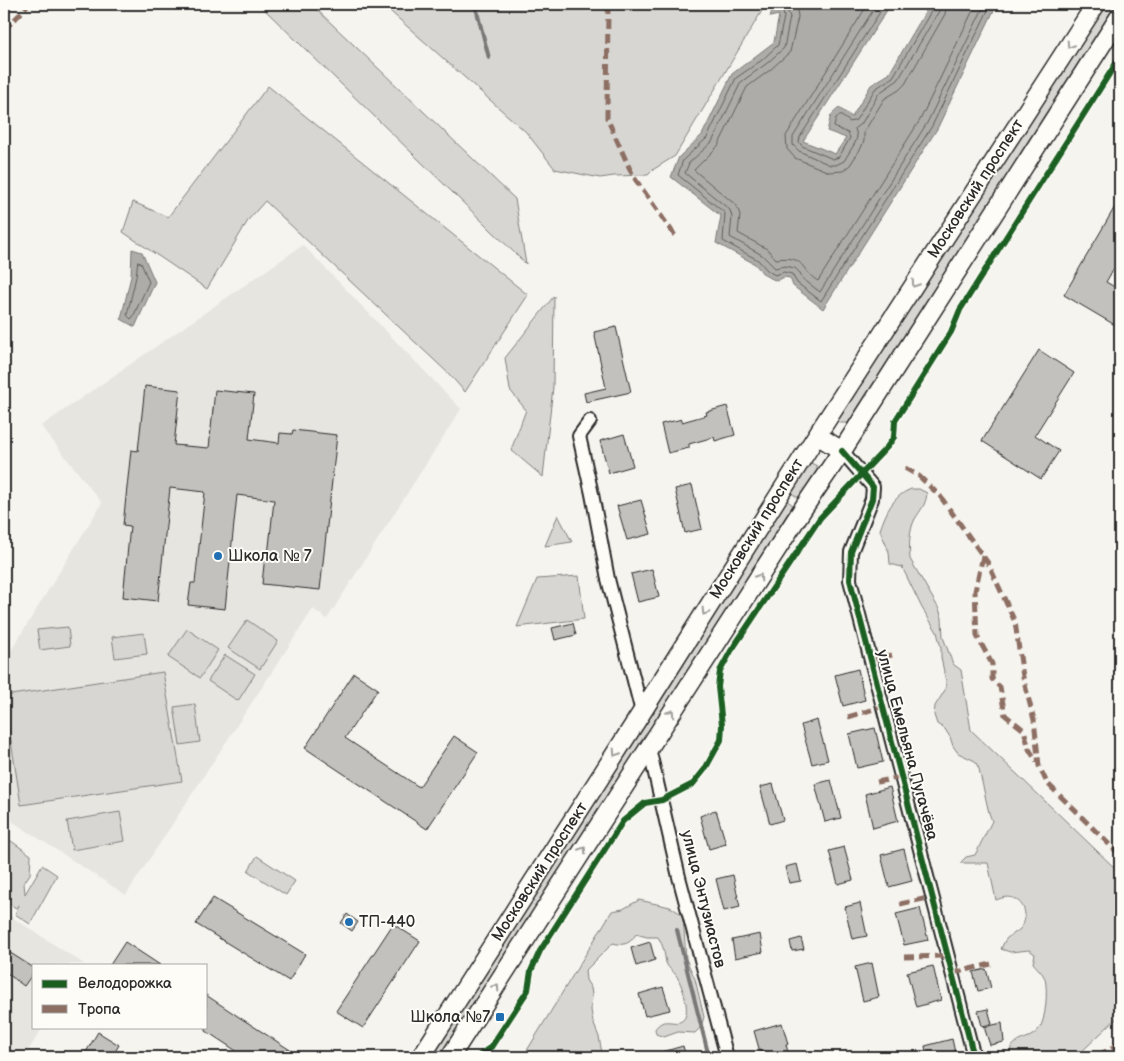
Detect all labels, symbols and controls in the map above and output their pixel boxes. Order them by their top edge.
one-way arrow [1067,39,1076,48]
street label: Московский проспект [924,115,1028,262]
one-way arrow [912,278,921,287]
street label: Московский проспект [706,455,808,603]
place label: Школа № 7 [228,547,312,566]
marker: Школа № 7 [212,550,224,562]
one-way arrow [753,573,762,582]
one-way arrow [702,607,711,616]
street label: улица Емельяна Пугачёва [872,648,942,843]
one-way arrow [665,709,674,719]
one-way arrow [613,747,623,756]
street label: Московский проспект [488,798,592,945]
street label: улица Энтузиастов [677,828,729,970]
one-way arrow [577,846,586,856]
place label: ТП-440 [359,913,415,932]
marker: ТП-440 [343,916,355,928]
legend [32,964,208,1028]
text: Велодорожка [78,974,172,993]
one-way arrow [489,983,499,992]
text: Тропа [78,1000,121,1019]
place label: Школа №7 [410,1008,490,1027]
marker: Школа №7 [494,1011,506,1023]

